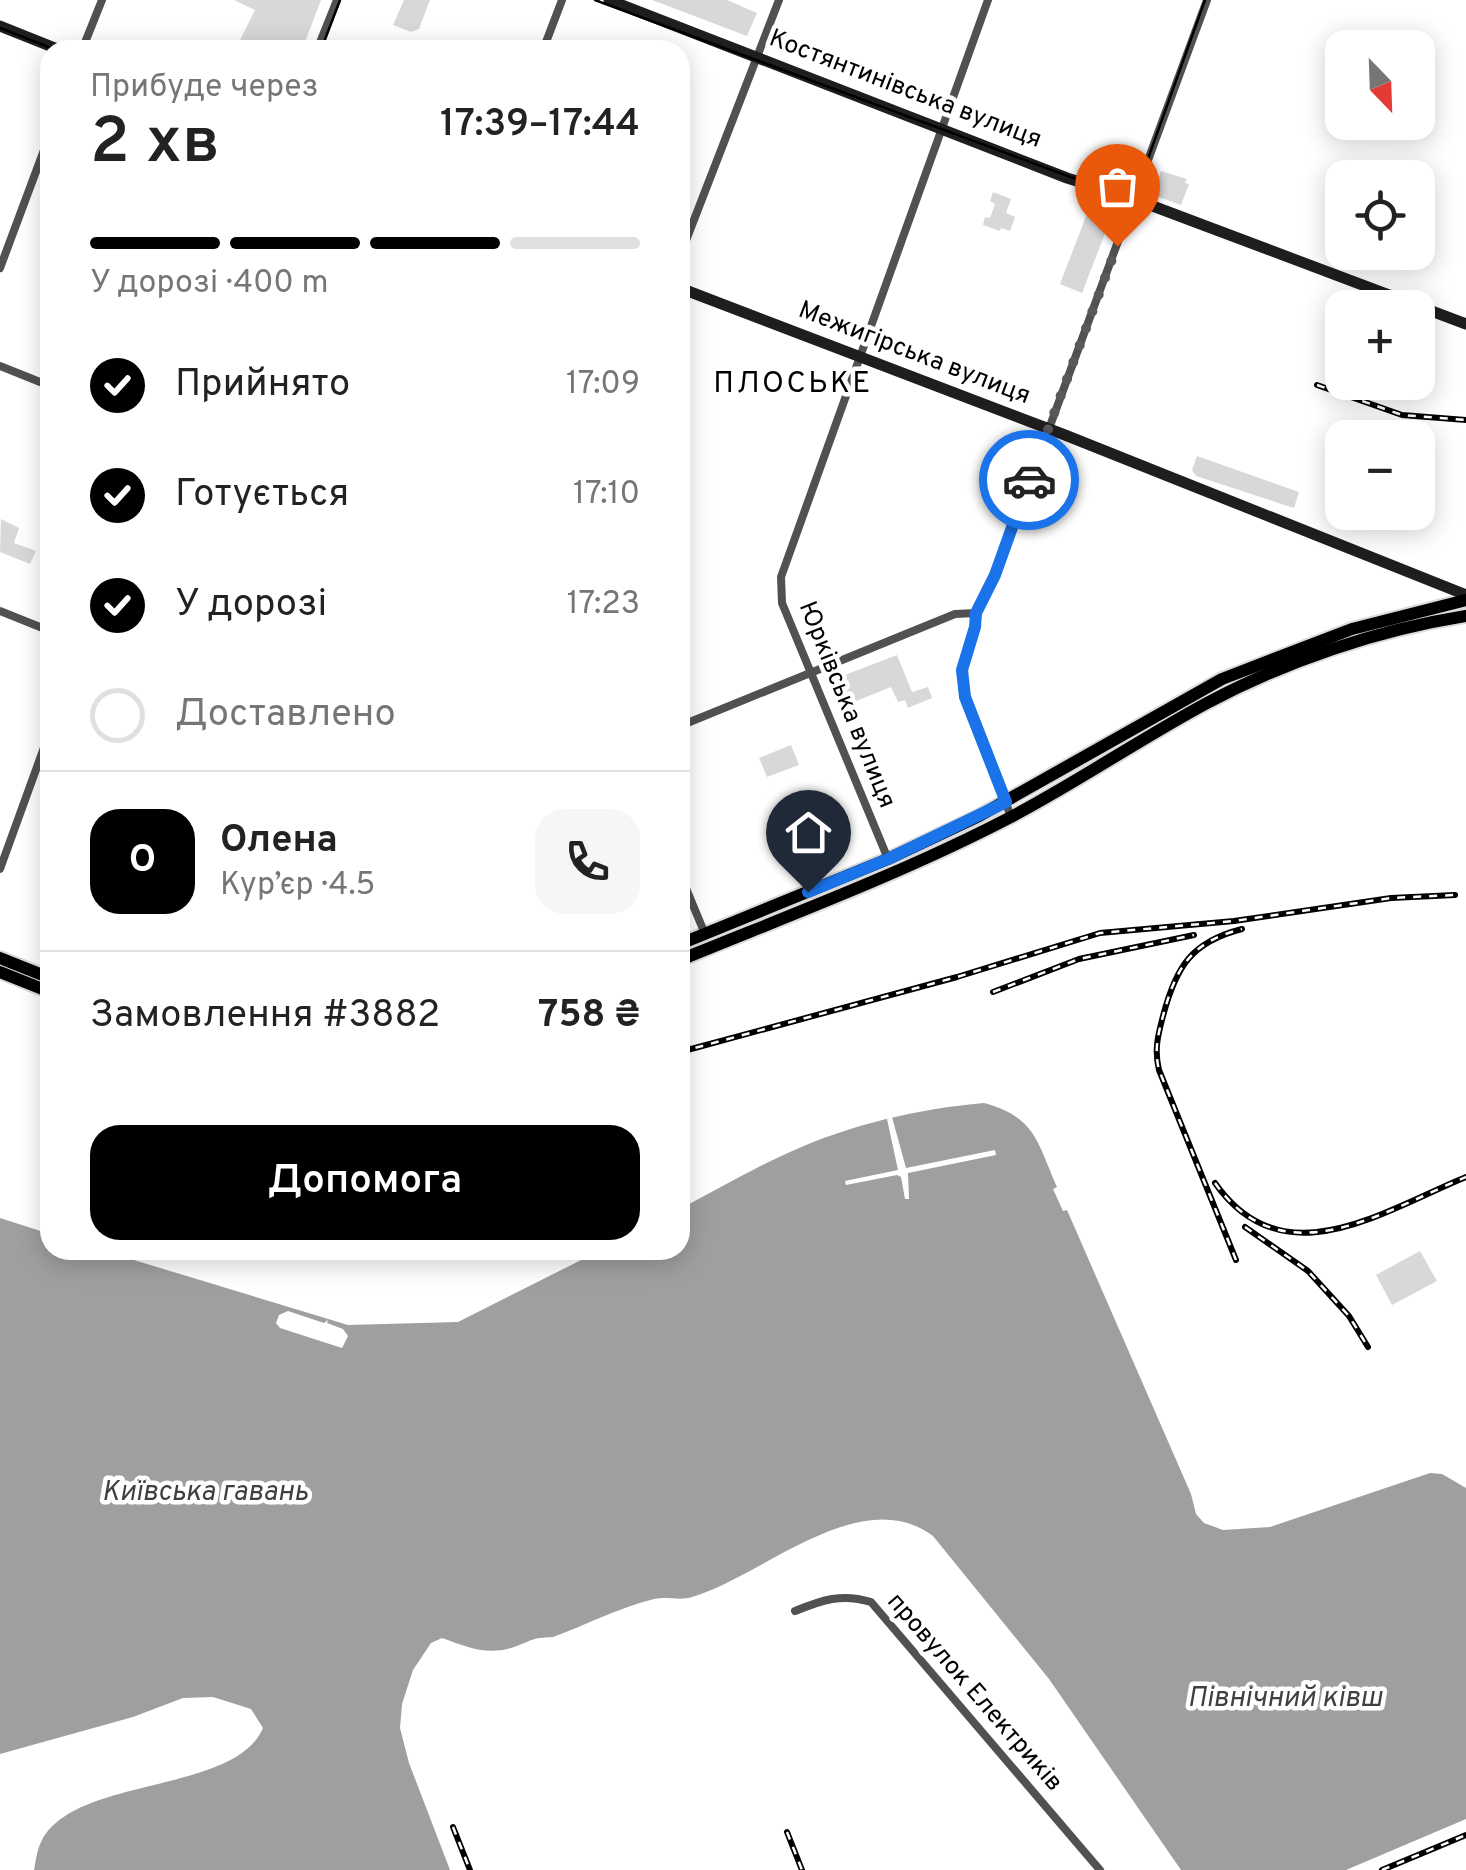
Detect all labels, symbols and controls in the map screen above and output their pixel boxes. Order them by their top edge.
street label: Костянтинівська вулиця [764,23,1046,157]
north arrow [1325,30,1435,140]
map controls [1325,30,1435,530]
text: Прибуде через [90,68,319,108]
text: 17:39–17:44 [440,101,640,150]
text: 2 хв [90,104,220,186]
pin [1075,144,1160,247]
icon: bag [1090,159,1145,214]
button: locate [1325,160,1435,270]
text: У дорозі · 400 m [90,264,329,304]
button: + [1325,290,1435,400]
street label: Межигірська вулиця [794,295,1034,413]
icon: check [90,358,145,413]
text: Прийнято [175,361,350,410]
text: 17:09 [566,365,640,405]
district label: ПЛОСЬКЕ [713,366,873,403]
button: − [1325,420,1435,530]
courier [979,430,1079,530]
icon: car [1002,453,1057,508]
icon: check [90,468,145,523]
text: Готується [175,471,349,520]
text: 17:10 [573,475,640,515]
icon: check [90,578,145,633]
text: У дорозі [175,581,327,630]
text: 17:23 [567,585,640,625]
street label: Юрківська вулиця [790,597,902,813]
text: Доставлено [175,691,396,740]
pin [766,790,851,893]
icon: home [781,805,836,860]
button: phone [535,809,640,914]
text: Олена [220,817,338,866]
text: О [129,837,156,886]
text: Кур’єр · 4.5 [220,866,375,906]
text: Замовлення #3882 [90,992,440,1041]
text: 758 ₴ [538,992,640,1041]
button: Допомога [90,1125,640,1240]
water label: Київська гавань [102,1475,308,1511]
street label: провулок Електриків [879,1587,1069,1799]
water label: Північний ківш [1188,1681,1383,1717]

